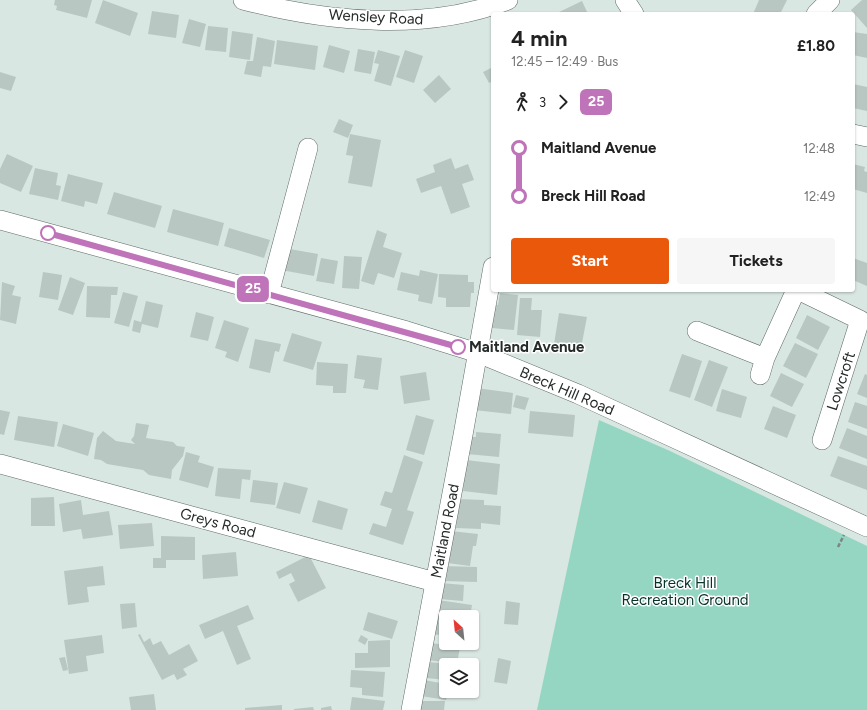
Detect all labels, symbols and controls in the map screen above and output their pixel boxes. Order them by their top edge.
street label: Wensley Road [328,6,424,28]
text: 4 min [511,25,568,52]
text: £1.80 [797,37,835,55]
text: 12:45 – 12:49 · Bus [511,54,618,69]
icon: walk [511,91,533,113]
icon: forward [552,91,574,113]
text: 25 [588,93,604,110]
text: 3 [539,95,546,110]
text: Maitland Avenue [541,139,656,157]
text: 12:48 [803,141,835,156]
text: Breck Hill Road [541,187,645,205]
text: 12:49 [804,189,835,204]
unlabelled marker [40,225,56,241]
button: Start [511,238,669,284]
button: Tickets [677,238,835,284]
line badge: 25 [235,276,271,302]
text: 25 [245,280,261,297]
place label: Maitland Avenue [469,338,585,356]
marker: Maitland Avenue [450,339,466,355]
street label: Lowcroft [823,349,859,413]
street label: Breck Hill Road [517,363,617,419]
street label: Maitland Road [427,482,463,580]
street label: Greys Road [178,504,258,542]
park label: Breck Hill Recreation Ground [621,574,749,609]
north arrow [439,610,479,650]
map controls [439,610,479,698]
button: layers [439,658,479,698]

